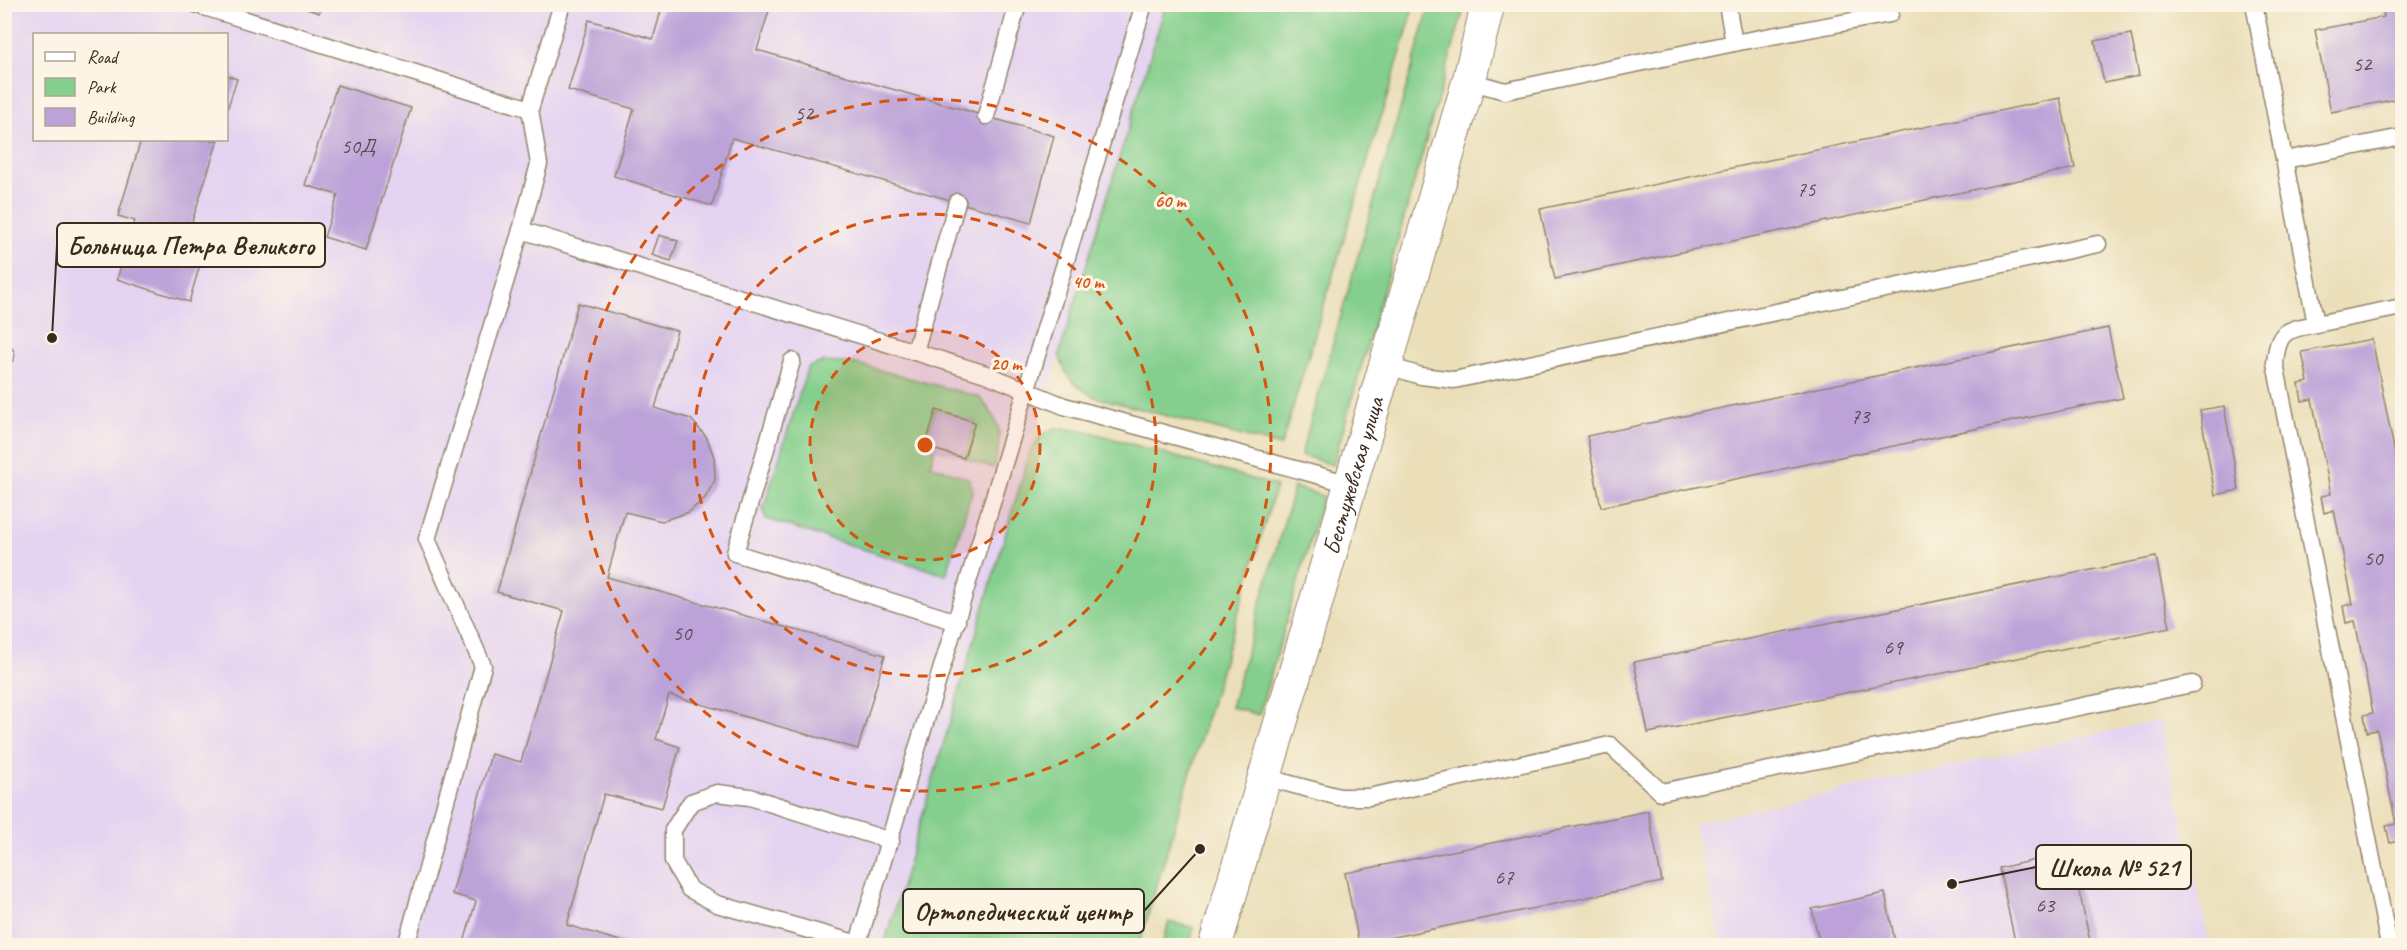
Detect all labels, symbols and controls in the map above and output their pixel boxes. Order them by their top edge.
legend [33,33,228,141]
text: Road [87,46,120,68]
house number: 52 [2353,51,2373,77]
text: Park [87,76,117,98]
house number: 52 [795,100,815,126]
text: Building [87,106,136,128]
house number: 50Д [341,133,377,159]
house number: 75 [1797,176,1817,202]
text: 60 m [1154,190,1187,212]
callout: Больница Петра Великого [57,223,325,267]
text: Больница Петра Великого [67,229,316,262]
text: 40 m [1073,271,1105,293]
text: 20 m [991,353,1023,375]
street label: Бестужевская улица [1316,392,1391,558]
house number: 73 [1851,403,1871,429]
centre of rings [915,435,935,455]
house number: 50 [2364,545,2384,571]
house number: 50 [673,620,693,646]
house number: 69 [1884,634,1904,660]
callout: Школа № 521 [2036,845,2191,889]
text: Школа № 521 [2049,851,2183,884]
house number: 67 [1495,864,1515,890]
callout: Ортопедический центр [903,889,1144,933]
house number: 63 [2036,892,2056,918]
text: Ортопедический центр [915,895,1134,928]

